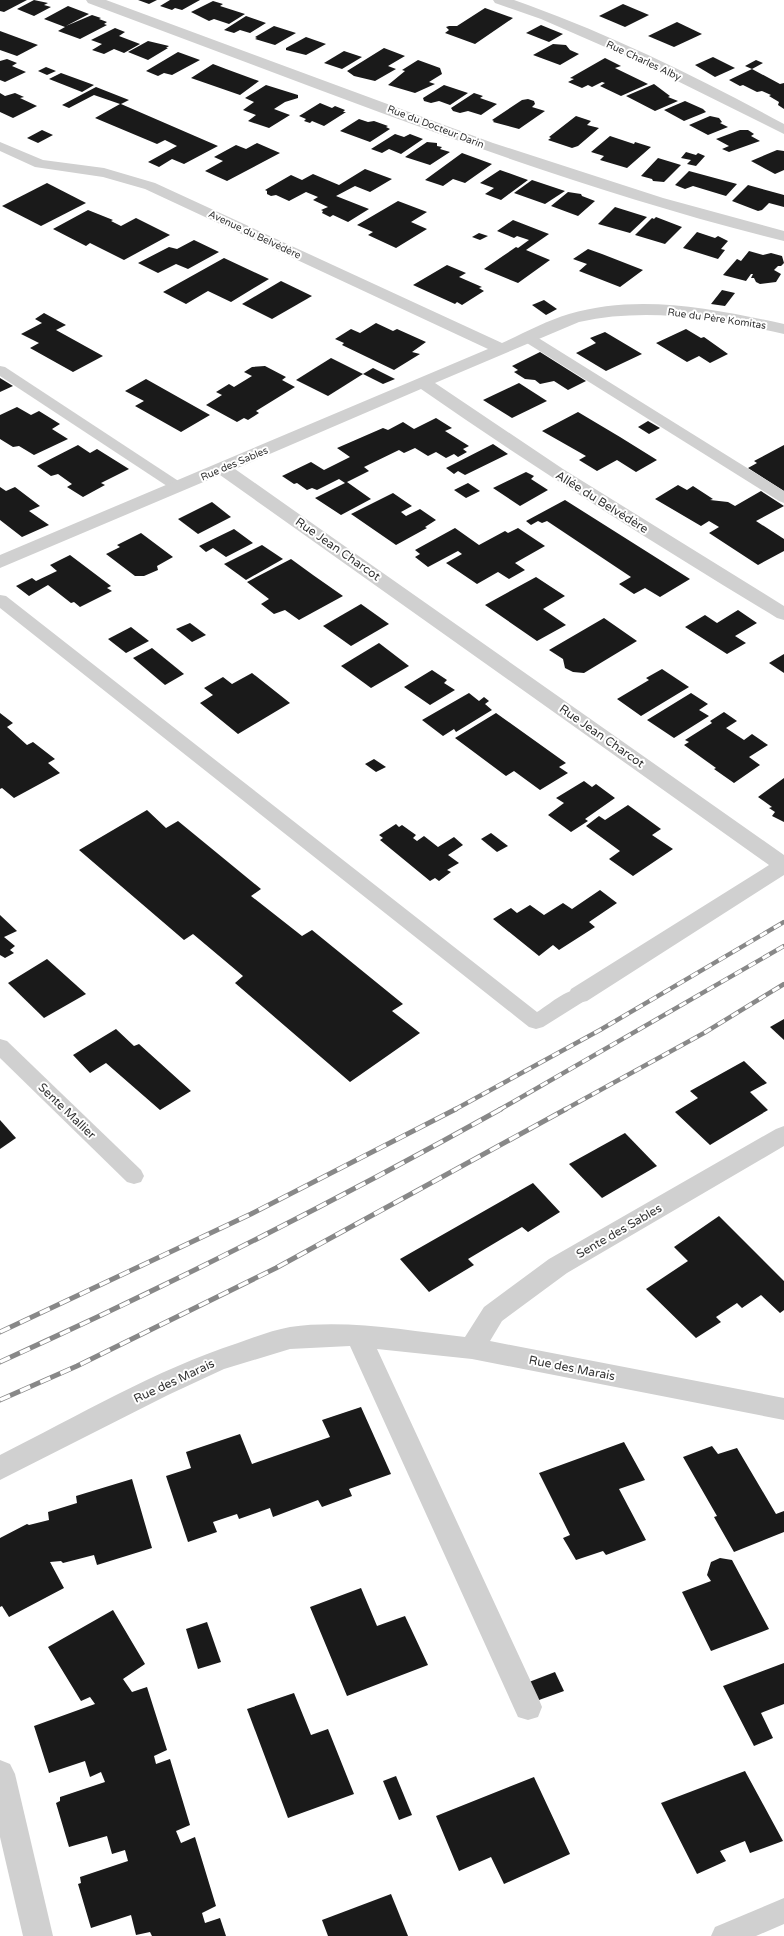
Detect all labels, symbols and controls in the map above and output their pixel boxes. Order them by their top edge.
street label: Rue Charles Alby [604,38,683,84]
street label: Rue du Docteur Darin [386,103,486,151]
street label: Avenue du Belvédère [206,208,303,262]
street label: Rue du Père Komitas [667,306,767,332]
street label: Rue des Sables [199,444,270,483]
street label: Allée du Belvédère [553,468,651,536]
street label: Rue Jean Charcot [293,514,383,584]
street label: Rue Jean Charcot [557,701,647,771]
street label: Sente Mallier [35,1080,99,1142]
street label: Sente des Sables [574,1201,664,1261]
street label: Rue des Marais [528,1353,616,1383]
street label: Rue des Marais [131,1356,217,1406]

